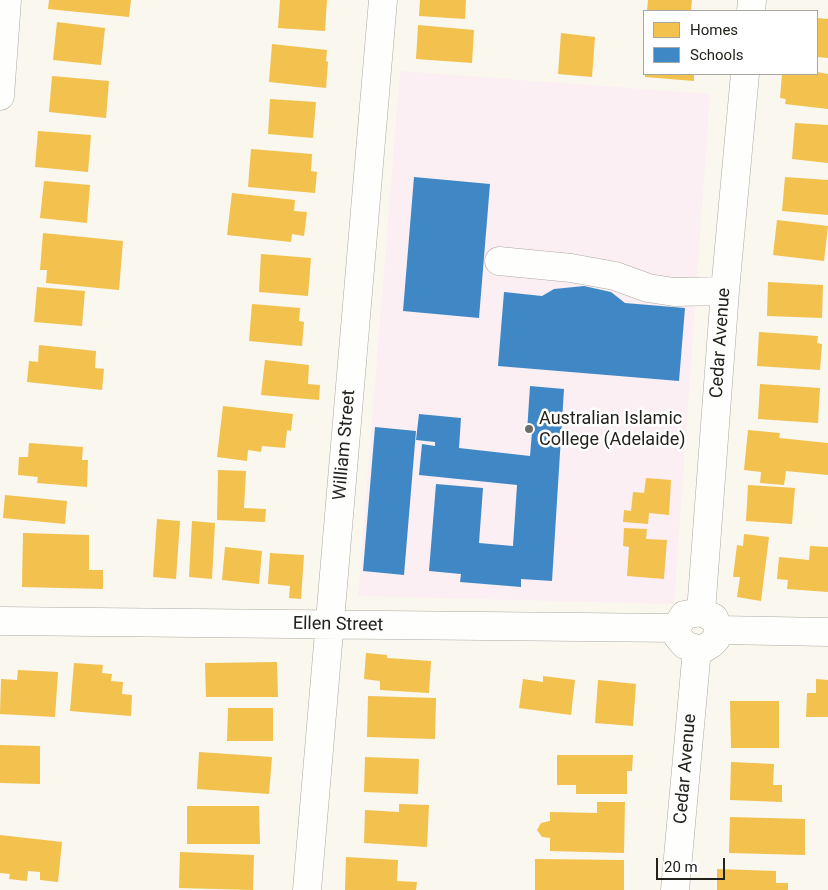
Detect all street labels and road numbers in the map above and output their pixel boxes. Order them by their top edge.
street label: Cedar Avenue [706,287,736,399]
street label: William Street [329,389,361,501]
street label: Ellen Street [293,613,383,637]
street label: Cedar Avenue [670,713,702,825]

